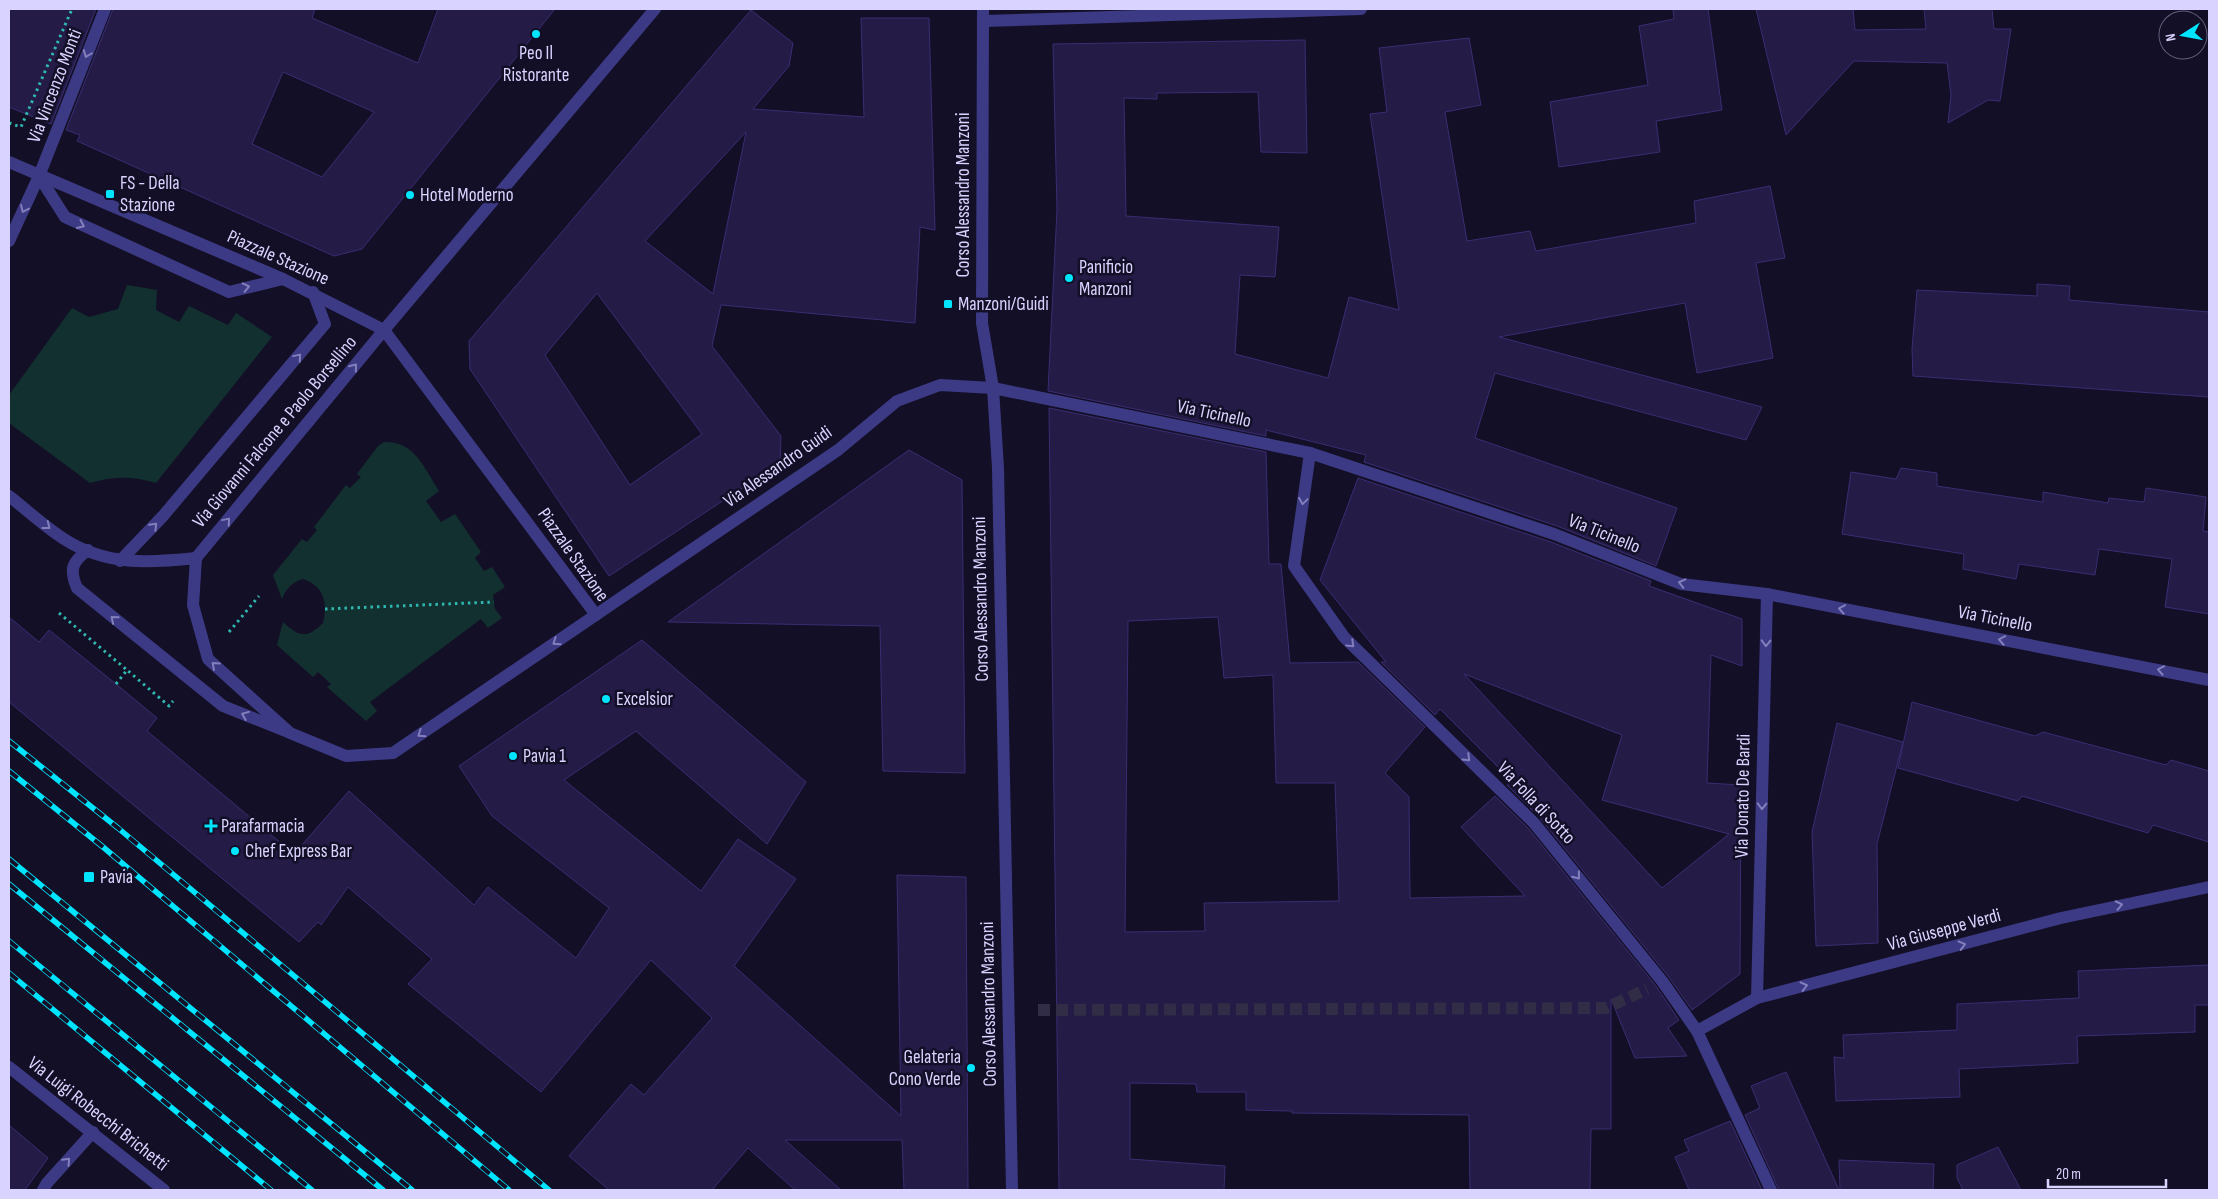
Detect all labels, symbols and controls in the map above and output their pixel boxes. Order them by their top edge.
north arrow [2158,10,2208,60]
street label: Via Vincenzo Monti [23,26,87,146]
marker: Peo Il Ristorante [530,28,542,40]
text: N [2162,32,2180,43]
place label: Peo Il Ristorante [503,42,569,87]
one-way arrow [83,49,93,58]
street label: Corso Alessandro Manzoni [952,113,975,278]
place label: FS - Della Stazione [120,172,180,217]
place label: Hotel Moderno [420,184,514,207]
marker: FS - Della Stazione [104,188,116,200]
marker: Hotel Moderno [404,189,416,201]
one-way arrow [20,203,30,212]
one-way arrow [76,218,85,229]
street label: Piazzale Stazione [223,225,333,291]
place label: Panificio Manzoni [1079,256,1133,301]
marker: Panificio Manzoni [1063,272,1075,284]
one-way arrow [242,283,250,293]
place label: Manzoni/Guidi [958,293,1049,316]
marker: Manzoni/Guidi [942,298,954,310]
street label: Via Giovanni Falcone e Paolo Borsellino [188,331,362,533]
one-way arrow [292,354,300,363]
one-way arrow [349,364,358,373]
street label: Via Ticinello [1175,395,1253,433]
street label: Via Alessandro Guidi [719,421,837,513]
one-way arrow [1298,497,1309,505]
street label: Piazzale Stazione [532,504,614,606]
street label: Via Ticinello [1565,509,1643,559]
street label: Corso Alessandro Manzoni [968,516,994,682]
one-way arrow [221,517,230,526]
one-way arrow [41,521,50,529]
one-way arrow [148,522,157,531]
one-way arrow [1678,579,1687,589]
street label: Via Ticinello [1956,601,2034,637]
one-way arrow [1838,604,1847,615]
one-way arrow [111,615,120,624]
one-way arrow [1997,635,2006,645]
one-way arrow [552,636,561,645]
one-way arrow [1345,638,1354,647]
one-way arrow [1761,640,1771,647]
one-way arrow [211,662,220,671]
one-way arrow [2157,666,2166,676]
place label: Excelsior [616,688,674,711]
marker: Excelsior [600,693,612,705]
one-way arrow [241,710,249,720]
one-way arrow [417,728,427,737]
street label: Via Donato De Bardi [1730,734,1756,858]
place label: Pavia 1 [523,745,566,768]
marker: Pavia 1 [507,750,519,762]
one-way arrow [1461,752,1470,761]
street label: Via Folla di Sotto [1492,757,1580,849]
one-way arrow [1757,802,1767,810]
place label: Parafarmacia [221,815,305,838]
marker: Parafarmacia [205,820,217,832]
place label: Chef Express Bar [245,840,352,863]
marker: Chef Express Bar [229,845,241,857]
place label: Pavia [100,866,133,889]
marker: Pavia [82,870,96,884]
one-way arrow [1572,871,1581,880]
one-way arrow [2115,901,2124,911]
street label: Via Giuseppe Verdi [1885,904,2003,956]
street label: Corso Alessandro Manzoni [976,921,1002,1087]
one-way arrow [1957,940,1965,950]
one-way arrow [1800,981,1808,991]
place label: Gelateria Cono Verde [889,1046,961,1091]
street label: Via Luigi Robecchi Brichetti [23,1052,173,1176]
marker: Gelateria Cono Verde [965,1062,977,1074]
scale bar [2048,1156,2166,1188]
one-way arrow [61,1157,70,1166]
text: 20 m [2056,1165,2081,1184]

